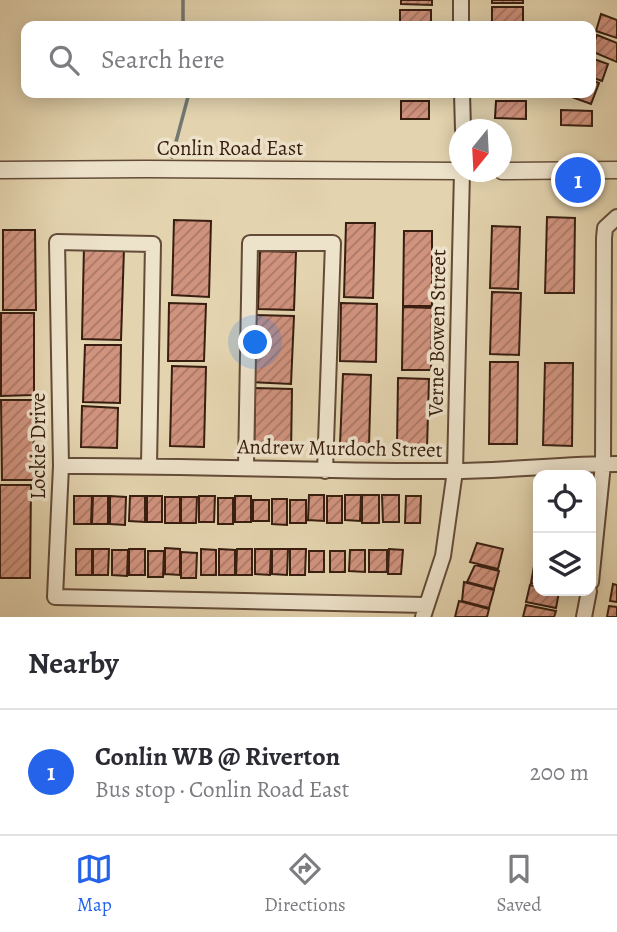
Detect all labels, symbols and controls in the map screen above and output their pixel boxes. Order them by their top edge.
search box [21,21,596,98]
icon: search [45,41,83,79]
text: Search here [101,42,225,77]
north arrow [449,119,512,182]
street label: Conlin Road East [157,134,303,162]
pin: 1 [555,154,601,206]
street label: Verne Bowen Street [422,249,452,418]
your location [238,325,272,359]
street label: Lockie Drive [24,392,52,500]
street label: Andrew Murdoch Street [236,432,443,464]
map controls [533,470,596,596]
button: locate [533,470,596,533]
button: layers [533,533,596,596]
text: Nearby [28,643,119,683]
text: Conlin WB @ Riverton [95,739,340,774]
text: 1 [47,757,55,788]
text: 200 m [530,757,589,788]
text: Bus stop · Conlin Road East [95,774,349,805]
tab: Map [75,850,113,918]
tab: Directions [264,850,346,918]
tab: Saved [497,850,542,918]

